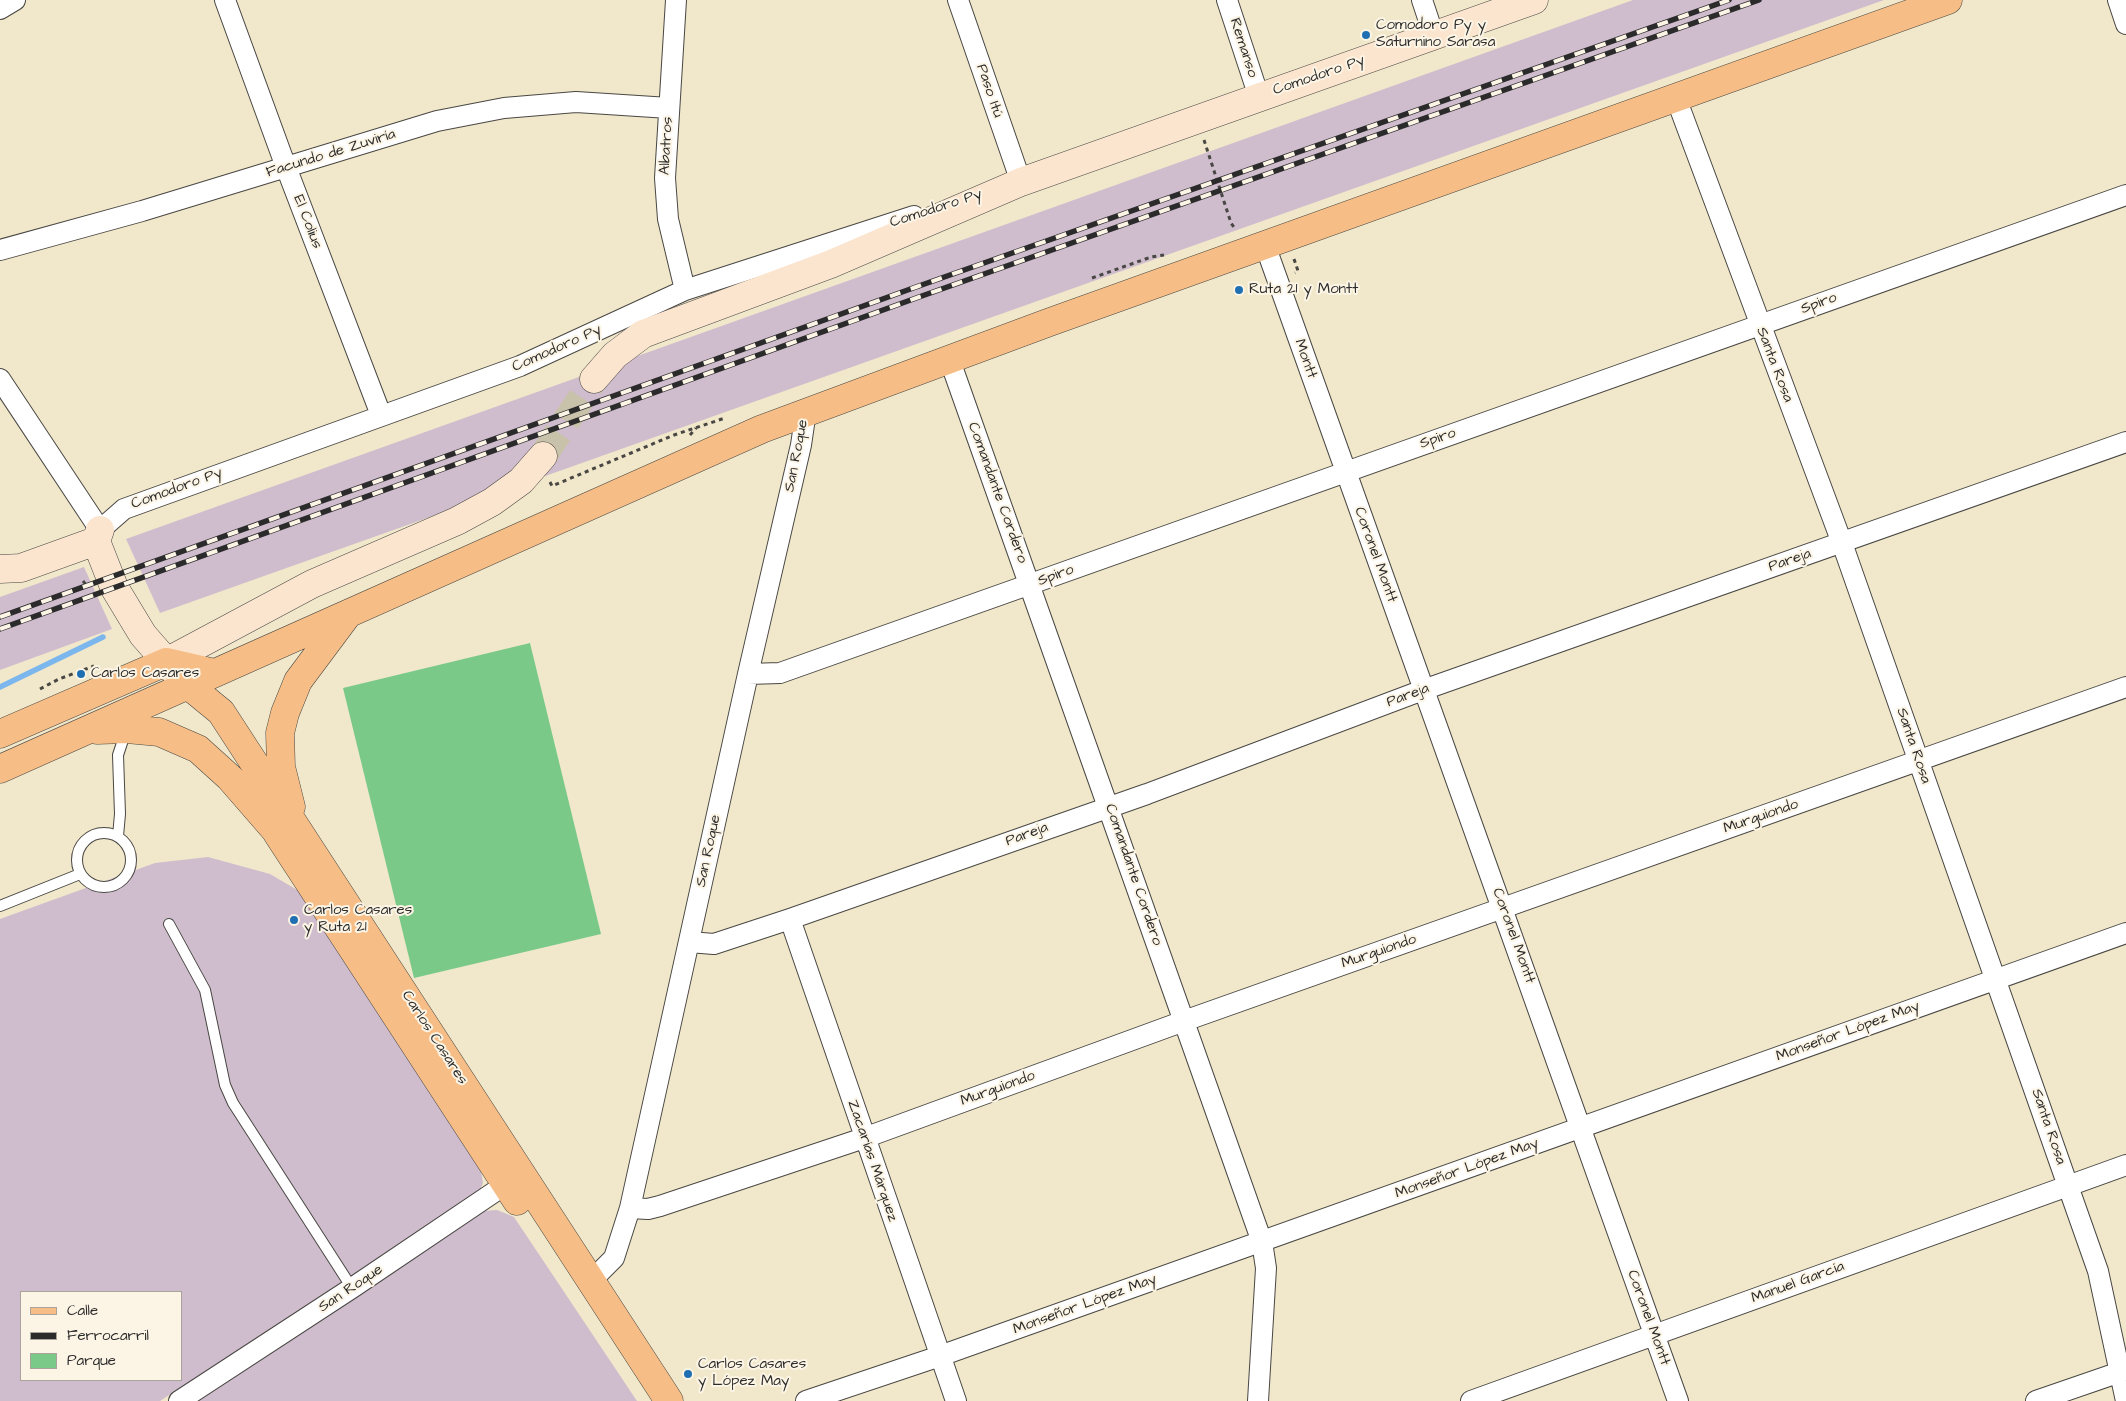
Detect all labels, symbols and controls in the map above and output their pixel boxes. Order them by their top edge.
street label: Remanso [1225,16,1261,80]
place label: Comodoro Py y Saturnino Sarasa [1376,17,1495,52]
marker: Comodoro Py y Saturnino Sarasa [1360,29,1372,41]
street label: Comodoro Py [1271,52,1367,100]
street label: Paso Itú [972,62,1006,120]
street label: Albatros [656,116,678,176]
street label: Facundo de Zuviría [264,126,398,182]
street label: Comodoro Py [888,186,984,232]
street label: El Colius [289,193,325,251]
place label: Ruta 21 y Montt [1249,281,1358,299]
marker: Ruta 21 y Montt [1233,284,1245,296]
street label: Spiro [1799,289,1839,319]
street label: Comodoro Py [510,321,604,377]
street label: Santa Rosa [1751,325,1797,405]
street label: Montt [1290,337,1320,381]
street label: San Roque [781,418,813,494]
street label: Comandante Cordero [963,420,1031,566]
street label: Spiro [1418,424,1458,454]
street label: Comodoro Py [129,464,225,514]
street label: Coronel Montt [1349,505,1401,605]
street label: Pareja [1766,545,1814,577]
street label: Spiro [1036,561,1076,591]
place label: Carlos Casares [91,665,199,683]
marker: Carlos Casares [75,668,87,680]
street label: Pareja [1384,680,1432,712]
street label: Santa Rosa [1892,706,1934,786]
street label: Murguiondo [1721,796,1801,838]
street label: Comandante Cordero [1100,802,1166,948]
street label: San Roque [693,813,725,889]
street label: Pareja [1003,819,1051,851]
street label: Coronel Montt [1487,886,1539,986]
place label: Carlos Casares y Ruta 21 [304,902,412,937]
marker: Carlos Casares y Ruta 21 [288,914,300,926]
street label: Murguiondo [1339,931,1419,973]
street label: Carlos Casares [397,988,471,1088]
street label: Monseñor López May [1774,998,1922,1066]
street label: Murguiondo [958,1067,1038,1111]
street label: Santa Rosa [2027,1087,2069,1167]
street label: Zacarías Márquez [843,1098,901,1224]
street label: Monseñor López May [1393,1135,1541,1203]
street label: Manuel García [1749,1258,1847,1308]
street label: San Roque [316,1261,386,1317]
street label: Coronel Montt [1622,1268,1674,1368]
street label: Monseñor López May [1011,1271,1159,1339]
legend [20,1291,182,1381]
text: Calle [67,1300,98,1321]
text: Ferrocarril [67,1325,149,1346]
text: Parque [67,1350,116,1371]
place label: Carlos Casares y López May [698,1356,806,1391]
marker: Carlos Casares y López May [682,1368,694,1380]

